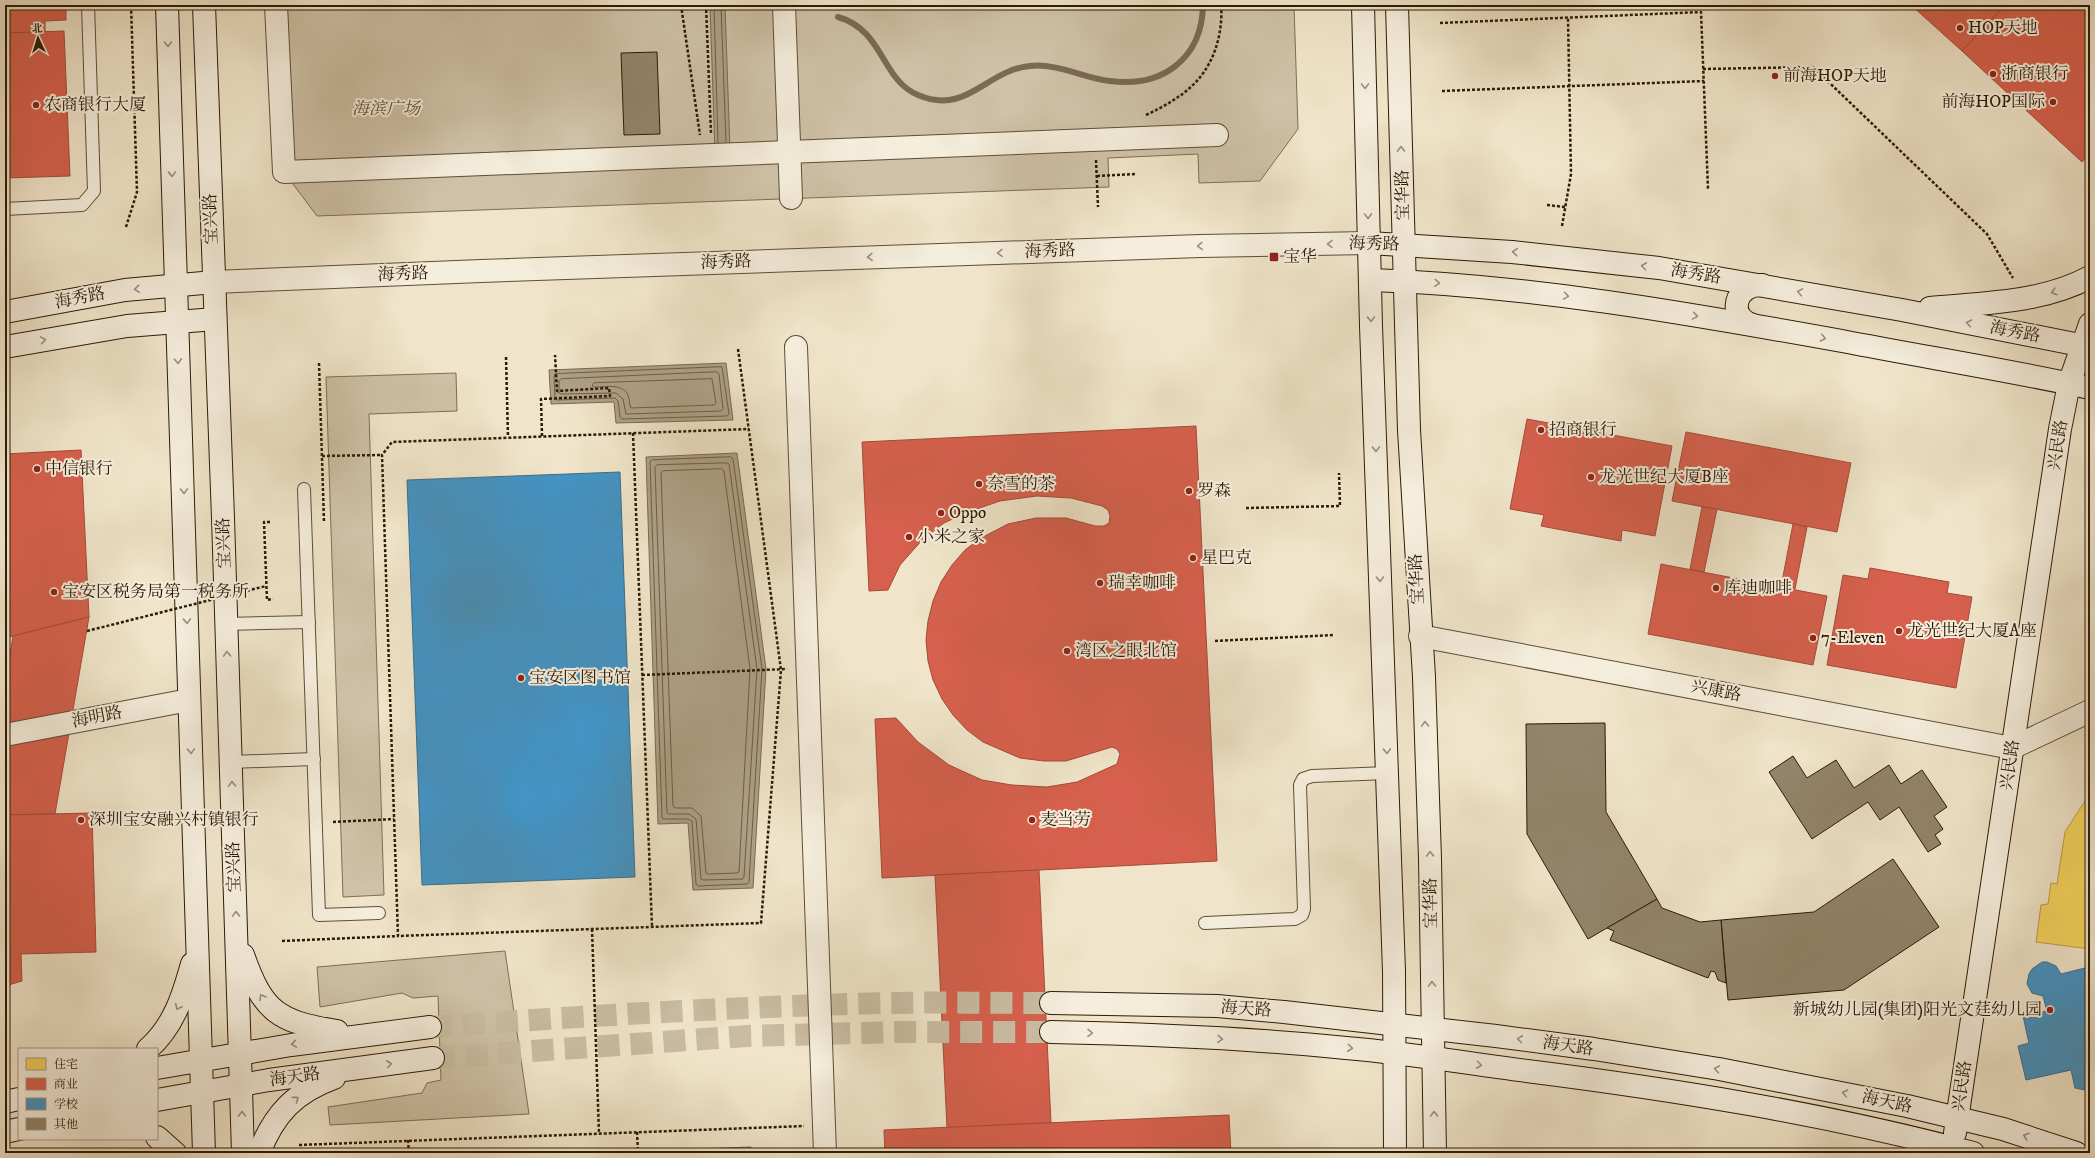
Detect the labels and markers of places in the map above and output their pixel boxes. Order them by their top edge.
place label: HOP天地 [1968,17,2038,39]
marker: HOP天地 [1955,23,1965,33]
place label: 浙商银行 [2001,63,2069,85]
place label: 前海HOP天地 [1783,65,1887,87]
marker: 浙商银行 [1988,69,1998,79]
marker: 前海HOP天地 [1770,71,1780,81]
place label: 前海HOP国际 [1941,91,2045,113]
place label: 农商银行大厦 [44,94,146,116]
marker: 前海HOP国际 [2048,97,2058,107]
marker: 农商银行大厦 [31,100,41,110]
place label: 宝华 [1283,246,1317,268]
marker: 宝华 [1268,251,1280,263]
place label: 招商银行 [1549,419,1617,441]
marker: 招商银行 [1536,425,1546,435]
place label: 中信银行 [45,458,113,480]
marker: 中信银行 [32,464,42,474]
place label: 龙光世纪大厦B座 [1599,466,1729,488]
marker: 龙光世纪大厦B座 [1586,472,1596,482]
place label: 奈雪的茶 [987,473,1055,495]
marker: 奈雪的茶 [974,479,984,489]
place label: 罗森 [1197,480,1231,502]
marker: 罗森 [1184,486,1194,496]
place label: Oppo [949,502,986,524]
marker: Oppo [936,508,946,518]
place label: 小米之家 [917,526,985,548]
marker: 小米之家 [904,532,914,542]
place label: 星巴克 [1201,547,1252,569]
marker: 星巴克 [1188,553,1198,563]
place label: 瑞幸咖啡 [1108,572,1176,594]
place label: 库迪咖啡 [1724,577,1792,599]
marker: 瑞幸咖啡 [1095,578,1105,588]
place label: 宝安区税务局第一税务所 [62,581,249,603]
marker: 库迪咖啡 [1711,583,1721,593]
marker: 宝安区税务局第一税务所 [49,587,59,597]
place label: 龙光世纪大厦A座 [1907,620,2037,642]
marker: 龙光世纪大厦A座 [1894,626,1904,636]
place label: 7-Eleven [1821,627,1884,649]
marker: 7-Eleven [1808,633,1818,643]
place label: 湾区之眼北馆 [1075,640,1177,662]
marker: 湾区之眼北馆 [1062,646,1072,656]
place label: 宝安区图书馆 [529,667,631,689]
marker: 宝安区图书馆 [516,673,526,683]
place label: 深圳宝安融兴村镇银行 [89,809,259,831]
place label: 麦当劳 [1040,809,1091,831]
marker: 深圳宝安融兴村镇银行 [76,815,86,825]
marker: 麦当劳 [1027,815,1037,825]
place label: 新城幼儿园(集团)阳光文莛幼儿园 [1793,999,2042,1021]
marker: 新城幼儿园(集团)阳光文莛幼儿园 [2045,1005,2055,1015]

